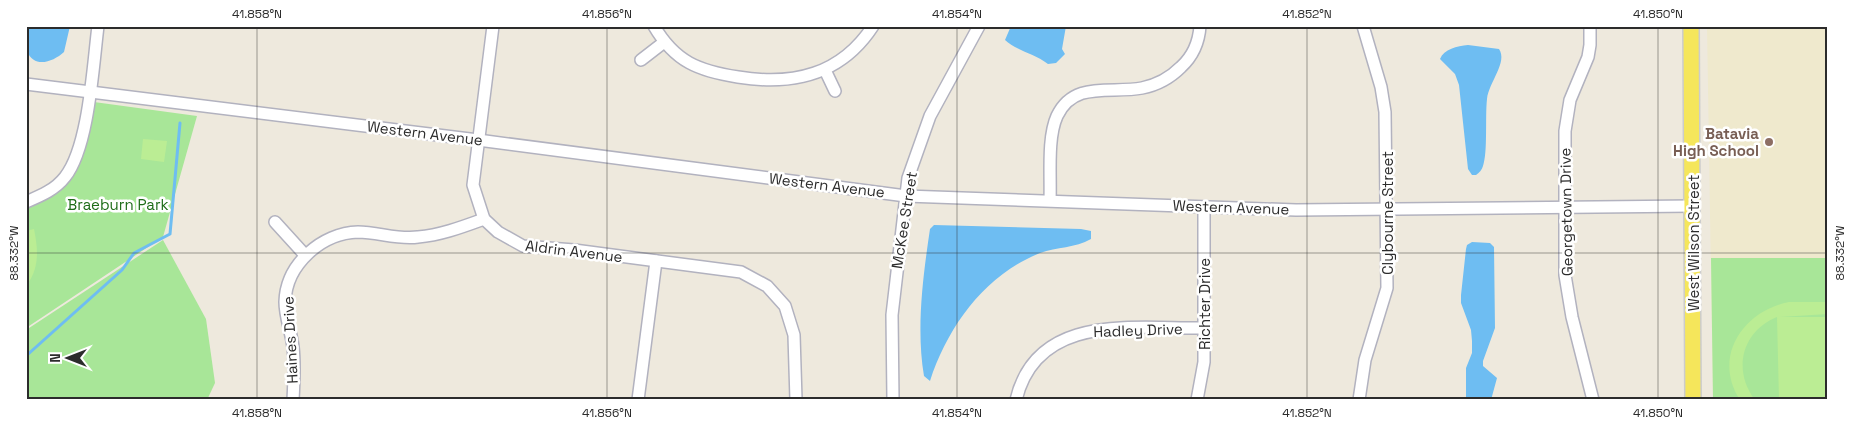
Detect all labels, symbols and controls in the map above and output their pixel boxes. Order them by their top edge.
text: 41.858°N [232,6,282,22]
text: 41.856°N [582,6,632,22]
text: 41.854°N [932,6,982,22]
text: 41.852°N [1282,6,1332,22]
text: 41.850°N [1633,6,1683,22]
street label: Western Avenue [366,116,484,150]
place label: Batavia High School [1673,124,1759,160]
marker: Batavia High School [1763,136,1775,148]
street label: Georgetown Drive [1555,148,1577,276]
street label: Clybourne Street [1378,151,1397,275]
street label: Western Avenue [768,168,886,202]
street label: McKee Street [887,170,921,270]
street label: West Wilson Street [1684,175,1703,311]
park label: Braeburn Park [67,195,169,214]
street label: Western Avenue [1172,195,1290,219]
text: 88.332°W [6,225,22,280]
text: 88.332°W [1832,225,1848,280]
street label: Aldrin Avenue [524,236,624,266]
street label: Richter Drive [1195,258,1214,350]
street label: Haines Drive [278,295,302,384]
street label: Hadley Drive [1093,319,1183,341]
north arrow [42,334,92,384]
text: N [46,353,64,363]
text: 41.858°N [232,405,282,421]
text: 41.856°N [582,405,632,421]
text: 41.854°N [932,405,982,421]
text: 41.852°N [1282,405,1332,421]
text: 41.850°N [1633,405,1683,421]

